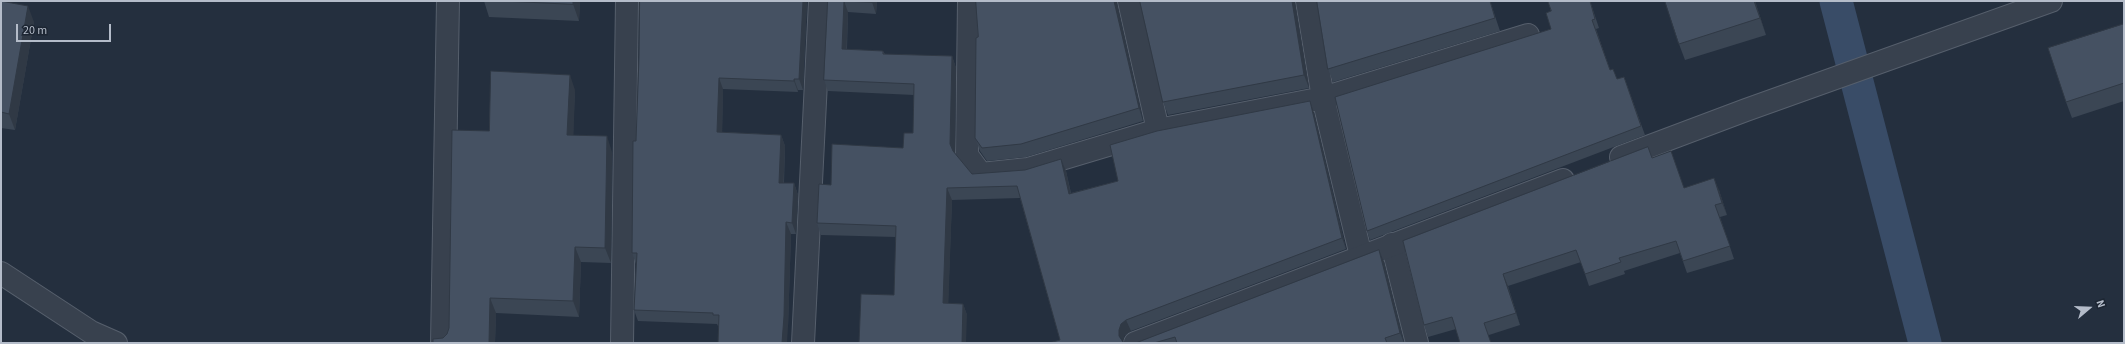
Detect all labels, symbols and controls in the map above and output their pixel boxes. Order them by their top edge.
scale bar [18,16,113,42]
text: 20 m [23,22,47,39]
north arrow [2069,288,2109,328]
text: N [2093,298,2109,310]

